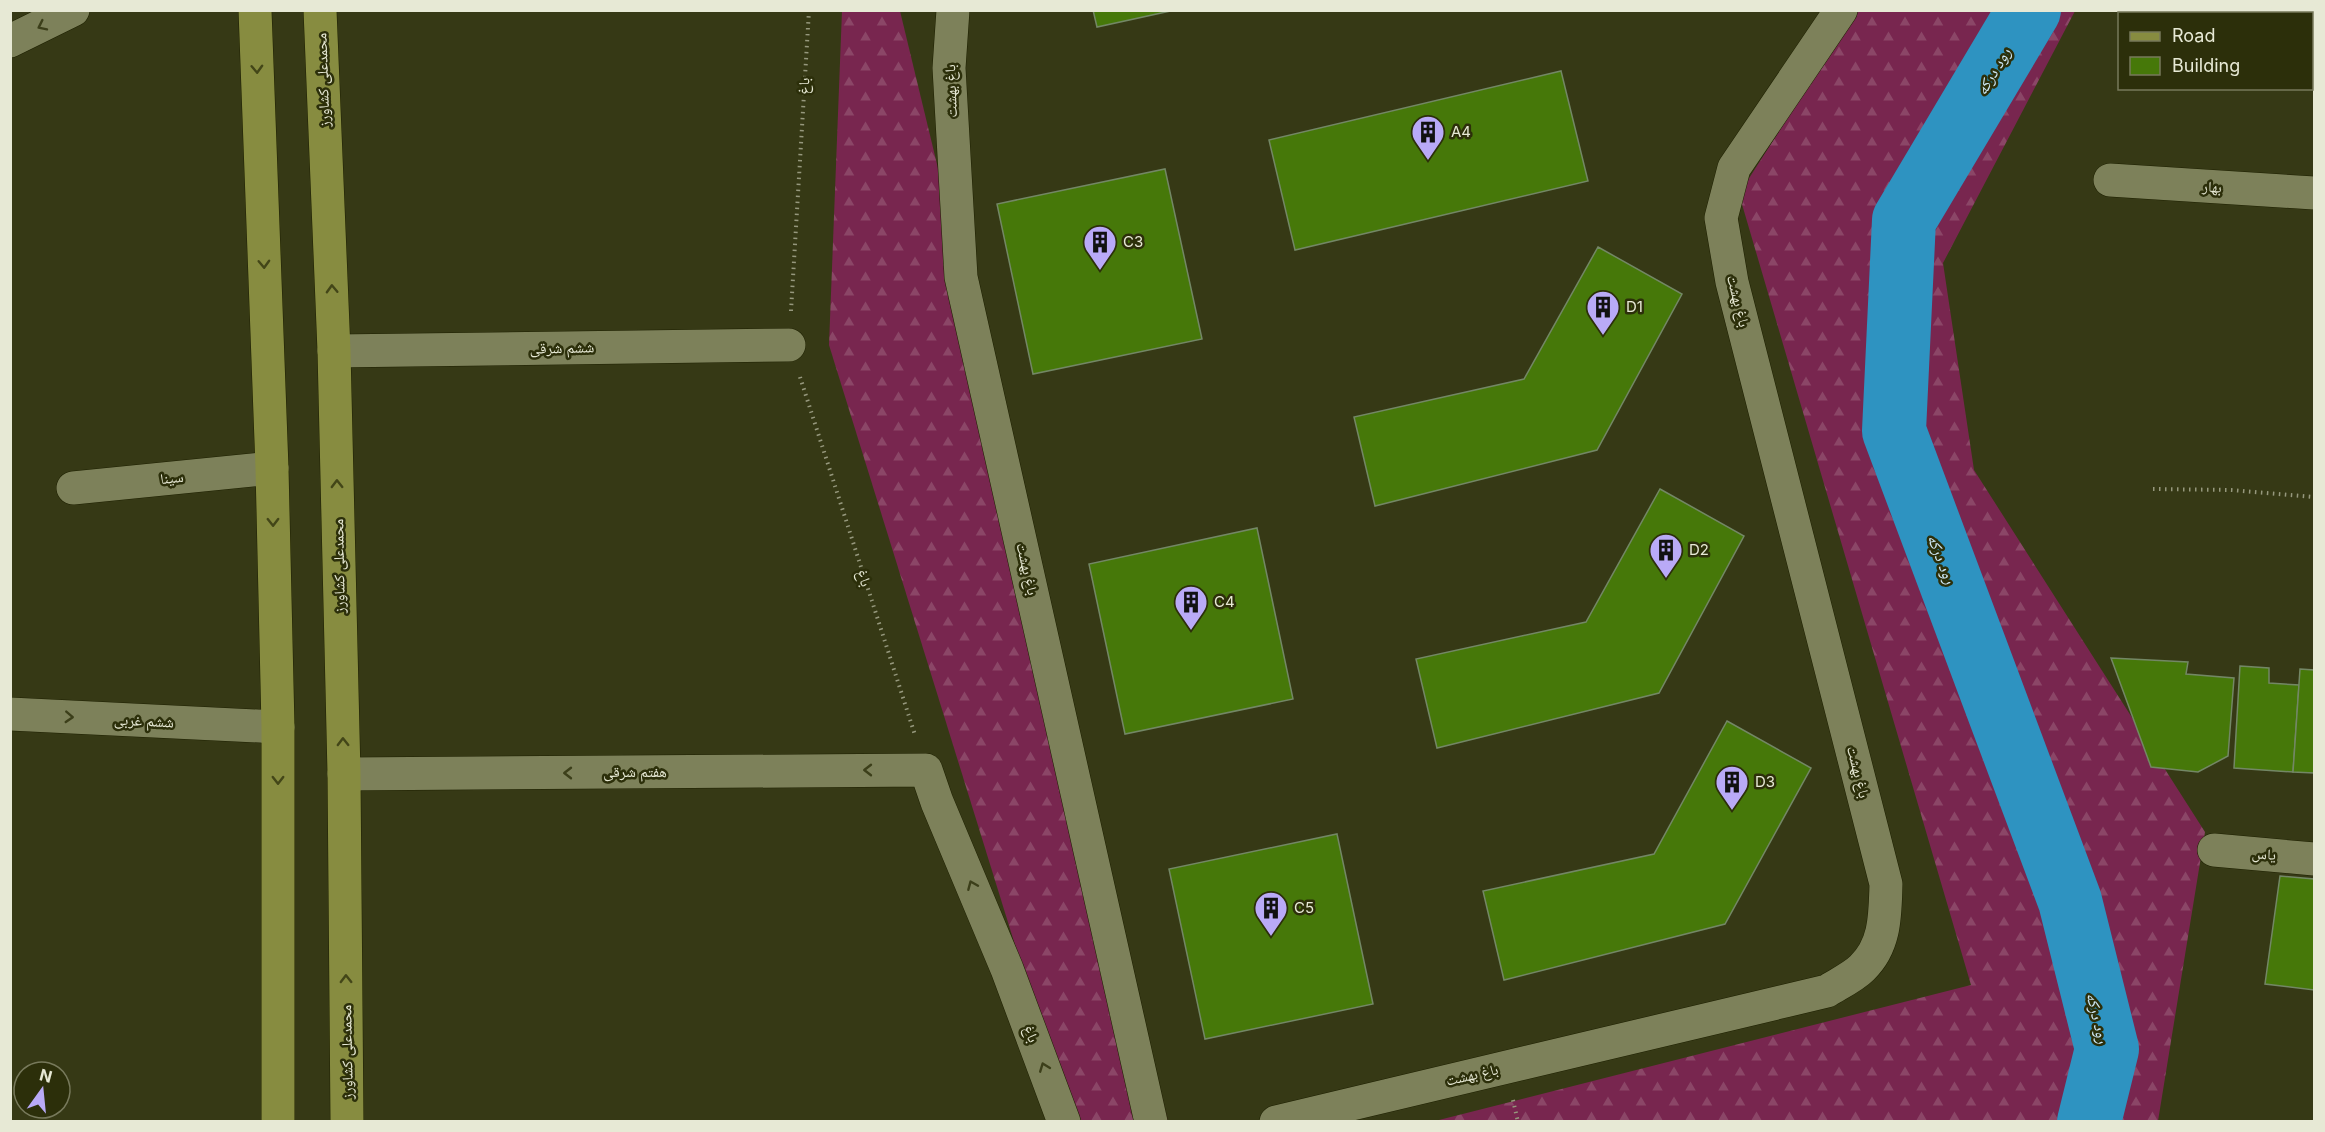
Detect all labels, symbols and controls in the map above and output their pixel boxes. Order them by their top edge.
legend [2118,12,2313,90]
one-way arrow [37,18,48,30]
text: Road [2172,25,2215,46]
street label: محمدعلی کشاورز [311,32,335,129]
water label: رود درکه [1971,44,2015,98]
text: Building [2172,55,2240,76]
one-way arrow [251,64,264,73]
street label: باغ بهشت [940,64,962,118]
street label: باغ [794,77,814,95]
building icon: A4 [1410,114,1446,161]
place label: A4 [1451,122,1471,141]
street label: بهار [2201,176,2222,197]
building icon: C3 [1082,224,1118,271]
place label: C3 [1123,232,1143,251]
one-way arrow [258,259,271,268]
street label: باغ بهشت [1722,273,1754,329]
one-way arrow [325,285,338,294]
building icon: D1 [1585,289,1621,336]
place label: D1 [1626,297,1643,316]
street label: ششم شرقی [530,337,595,359]
street label: سینا [159,467,185,488]
one-way arrow [331,480,343,489]
one-way arrow [267,517,279,526]
street label: محمدعلی کشاورز [328,518,350,614]
water label: رود درکه [1923,531,1961,587]
building icon: D2 [1648,532,1684,579]
place label: D2 [1689,540,1709,559]
street label: باغ بهشت [1011,541,1043,597]
street label: باغ [852,567,876,589]
building icon: C4 [1173,584,1209,631]
place label: C4 [1214,592,1235,611]
street label: ششم غربی [114,709,175,733]
one-way arrow [64,710,73,723]
one-way arrow [337,738,349,747]
street label: باغ بهشت [1842,744,1874,800]
street label: هفتم شرقی [603,762,667,782]
one-way arrow [863,764,872,777]
building icon: D3 [1714,764,1750,811]
one-way arrow [563,767,572,779]
place label: D3 [1755,772,1775,791]
one-way arrow [272,775,284,784]
street label: یاس [2251,843,2277,865]
one-way arrow [967,881,979,892]
building icon: C5 [1253,890,1289,937]
place label: C5 [1294,898,1314,917]
one-way arrow [340,975,352,984]
water label: رود درکه [2082,991,2114,1045]
street label: محمدعلی کشاورز [336,1004,358,1100]
street label: باغ [1019,1022,1043,1046]
street label: باغ بهشت [1444,1059,1500,1091]
north arrow [12,1060,72,1120]
one-way arrow [1038,1062,1051,1073]
text: N [37,1064,54,1087]

